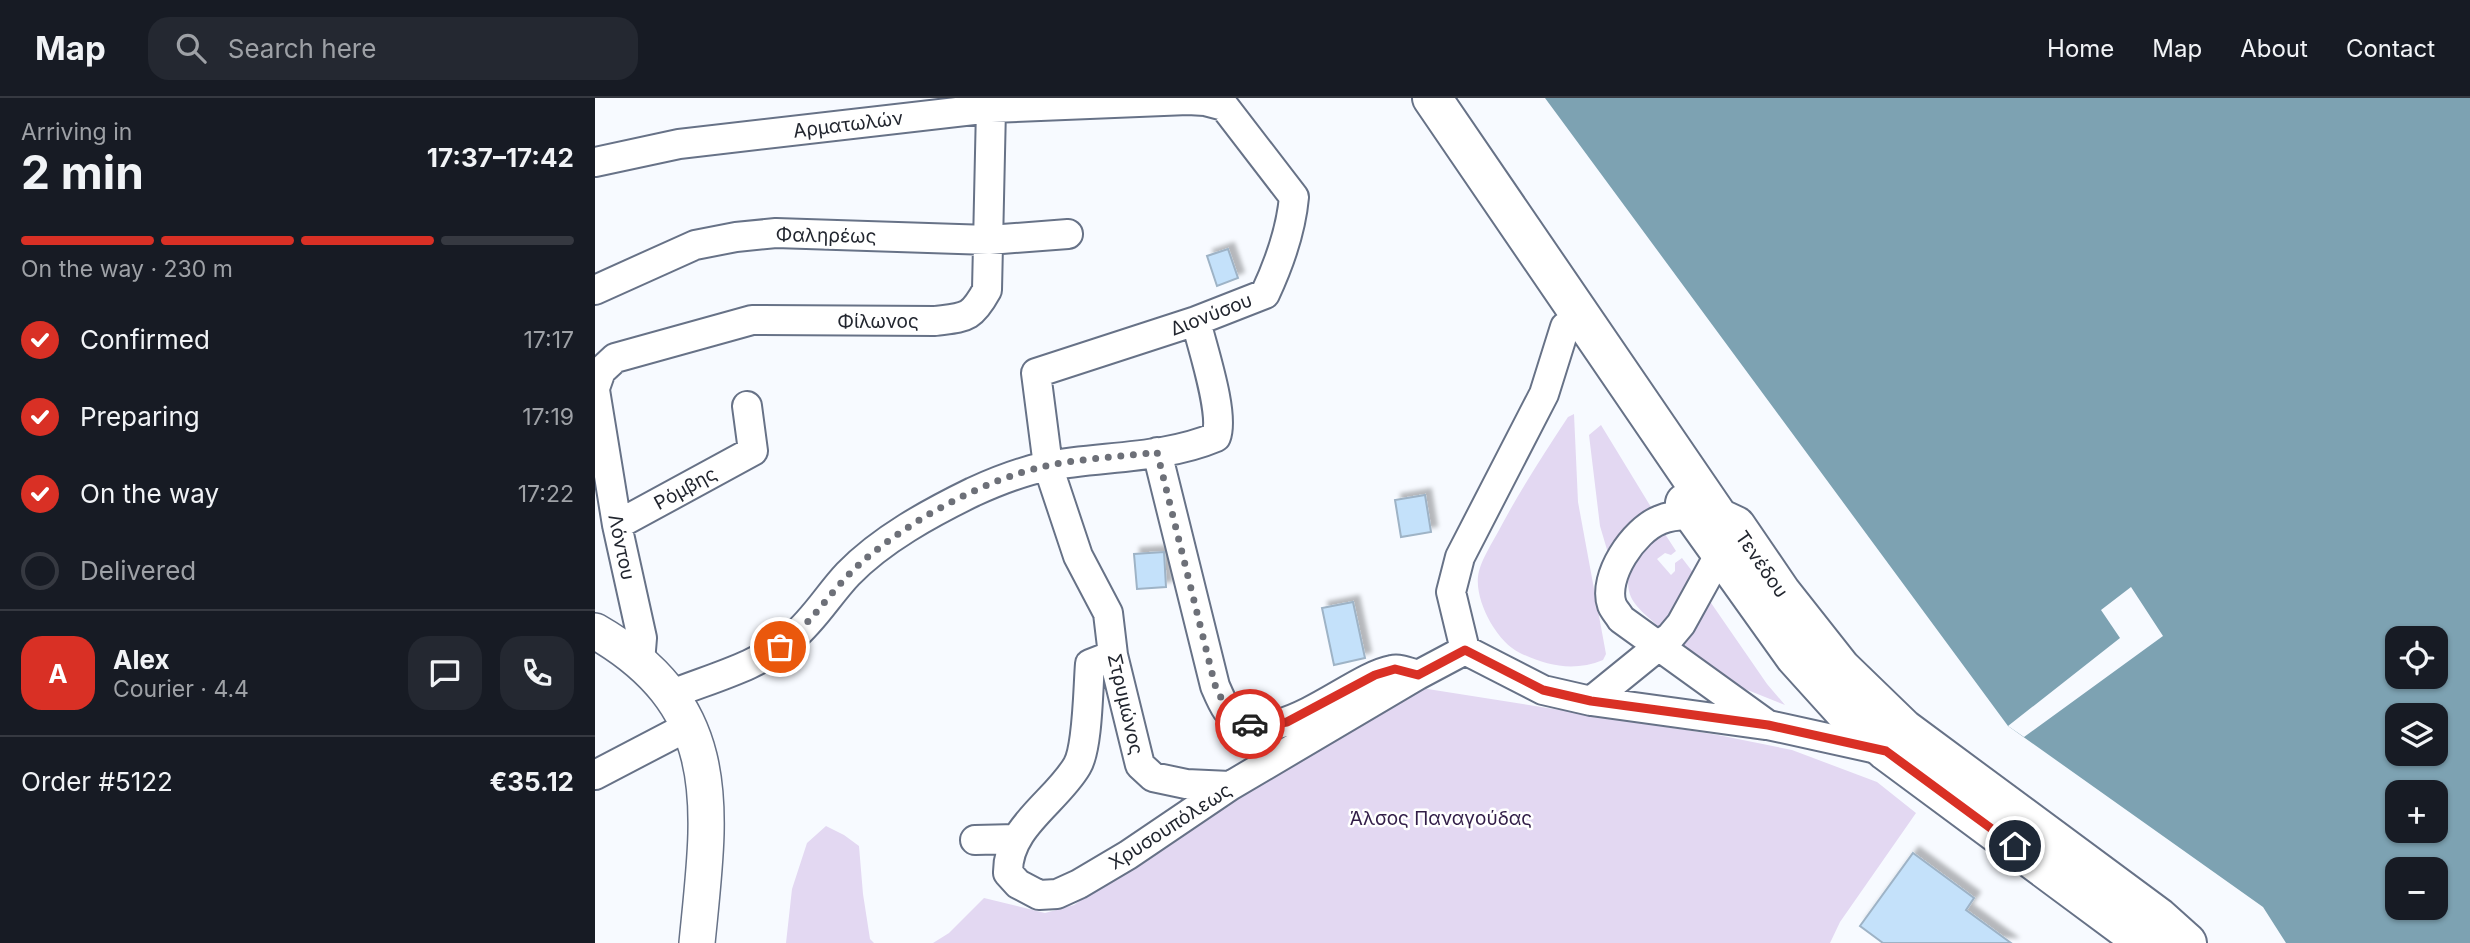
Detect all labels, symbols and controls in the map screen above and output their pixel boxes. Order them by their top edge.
search box [148,17,638,80]
text: Map [35,28,106,68]
icon: search [172,29,210,67]
text: Search here [228,33,376,64]
text: Home [2047,34,2114,63]
text: Map [2152,34,2202,63]
text: About [2240,34,2308,63]
text: Contact [2346,34,2435,63]
street label: Αρματωλών [792,106,904,143]
text: Arriving in [21,118,132,146]
text: 17:37–17:42 [427,142,574,173]
text: 2 min [21,144,144,200]
street label: Φαληρέως [775,223,877,248]
text: On the way · 230 m [21,255,233,283]
street label: Διονύσου [1167,288,1255,341]
street label: Φίλωνος [837,310,919,333]
icon: check [21,321,59,359]
text: Confirmed [80,324,210,355]
text: 17:17 [523,326,574,354]
icon: check [21,398,59,436]
text: Preparing [80,401,200,432]
text: 17:19 [522,403,574,431]
street label: Ρόμβης [650,462,721,515]
icon: check [21,475,59,513]
text: On the way [80,478,219,509]
text: 17:22 [518,480,574,508]
street label: Λόντου [603,512,640,582]
street label: Τενέδου [1730,526,1793,602]
text: Delivered [80,555,196,586]
pin [750,617,810,677]
map controls [2385,626,2448,920]
button: locate [2385,626,2448,689]
icon: bag [761,628,799,666]
button: chat [408,636,482,710]
button: phone [500,636,574,710]
text: Alex [113,644,170,675]
street label: Στρυμώνος [1103,651,1148,757]
text: A [48,658,68,689]
text: Courier · 4.4 [113,675,249,703]
courier [1215,689,1285,759]
button: layers [2385,703,2448,766]
icon: car [1231,705,1269,743]
text: Order #5122 [21,766,173,797]
text: €35.12 [489,766,574,797]
street label: Χρυσουπόλεως [1105,778,1236,875]
button: + [2385,780,2448,843]
park label: Άλσος Παναγούδας [1350,807,1532,830]
pin [1985,816,2045,876]
icon: home [1996,827,2034,865]
button: − [2385,857,2448,920]

